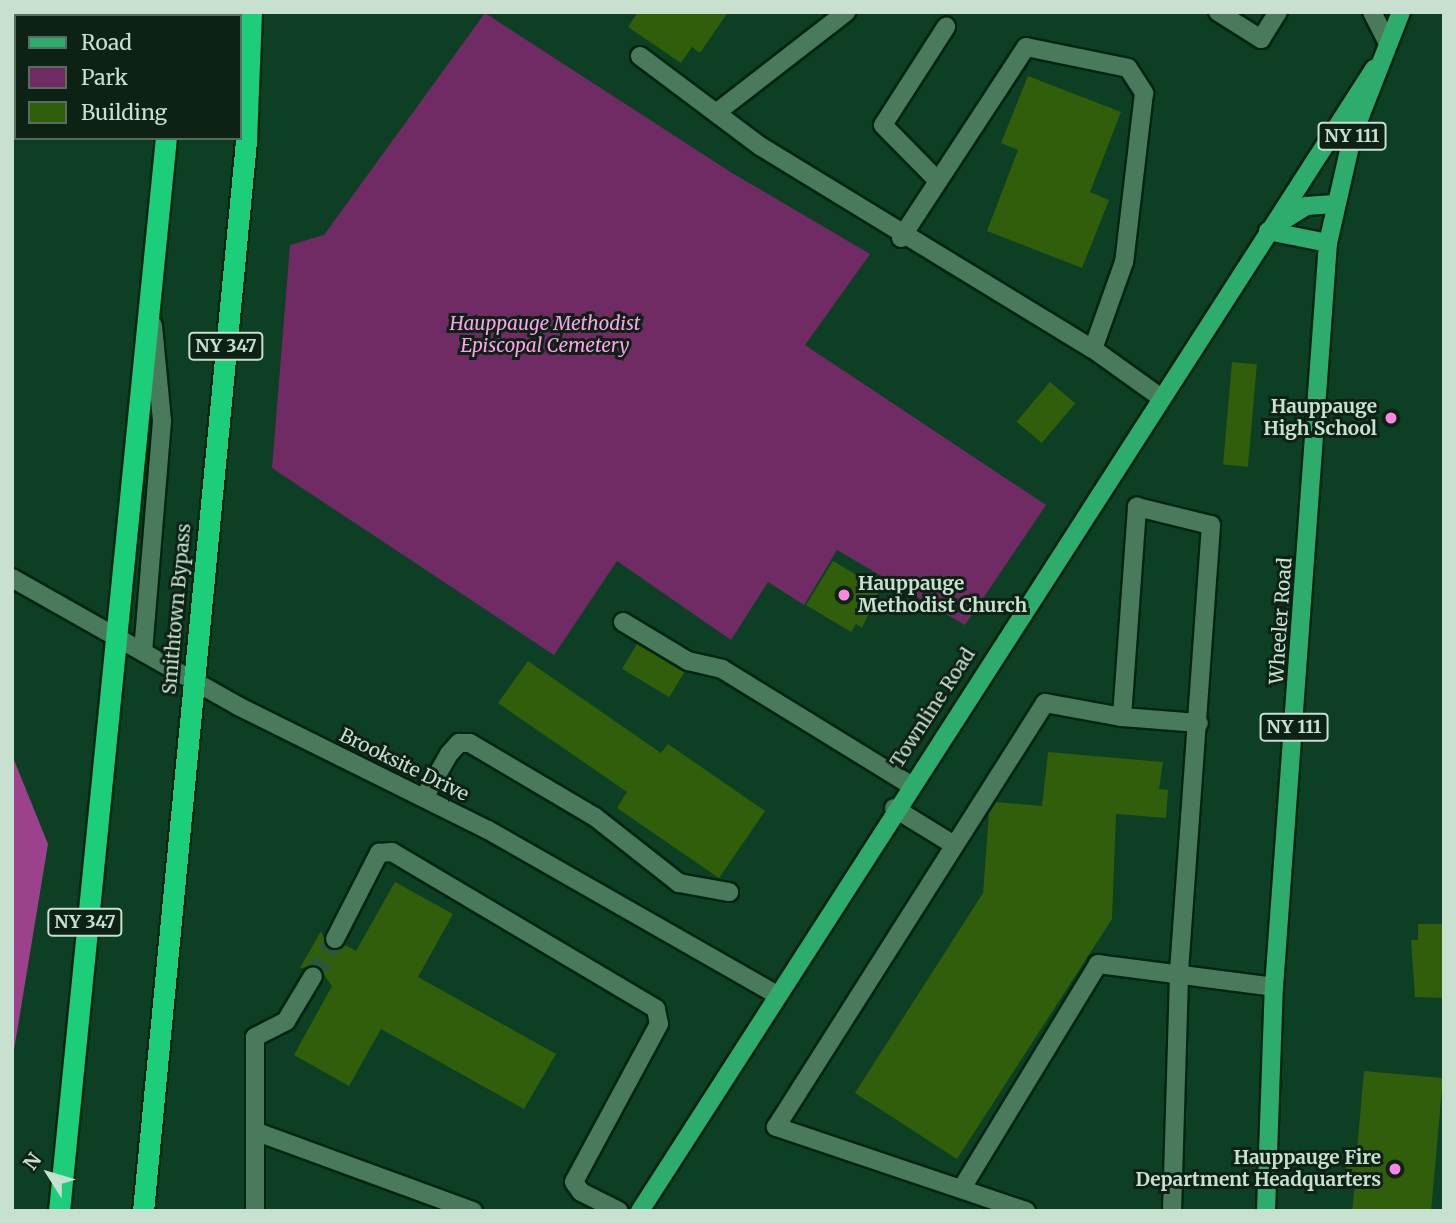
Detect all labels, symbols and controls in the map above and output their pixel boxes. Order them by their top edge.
legend [14,14,242,140]
text: Road [81,29,132,56]
text: Park [81,64,128,91]
text: Building [81,99,167,126]
road number: NY 111 [1317,121,1387,150]
park label: Hauppauge Methodist Episcopal Cemetery [450,313,640,357]
road number: NY 347 [188,332,264,360]
place label: Hauppauge High School [1263,396,1377,440]
marker: Hauppauge High School [1383,410,1399,426]
street label: Smithtown Bypass [158,523,196,695]
street label: Wheeler Road [1265,557,1297,685]
place label: Hauppauge Methodist Church [858,573,1027,617]
marker: Hauppauge Methodist Church [836,587,852,603]
street label: Townline Road [886,644,980,772]
road number: NY 111 [1259,712,1329,742]
street label: Brooksite Drive [336,724,472,806]
road number: NY 347 [46,908,124,937]
north arrow [14,1139,84,1209]
place label: Hauppauge Fire Department Headquarters [1135,1147,1381,1191]
text: N [18,1148,46,1175]
marker: Hauppauge Fire Department Headquarters [1387,1161,1403,1177]

